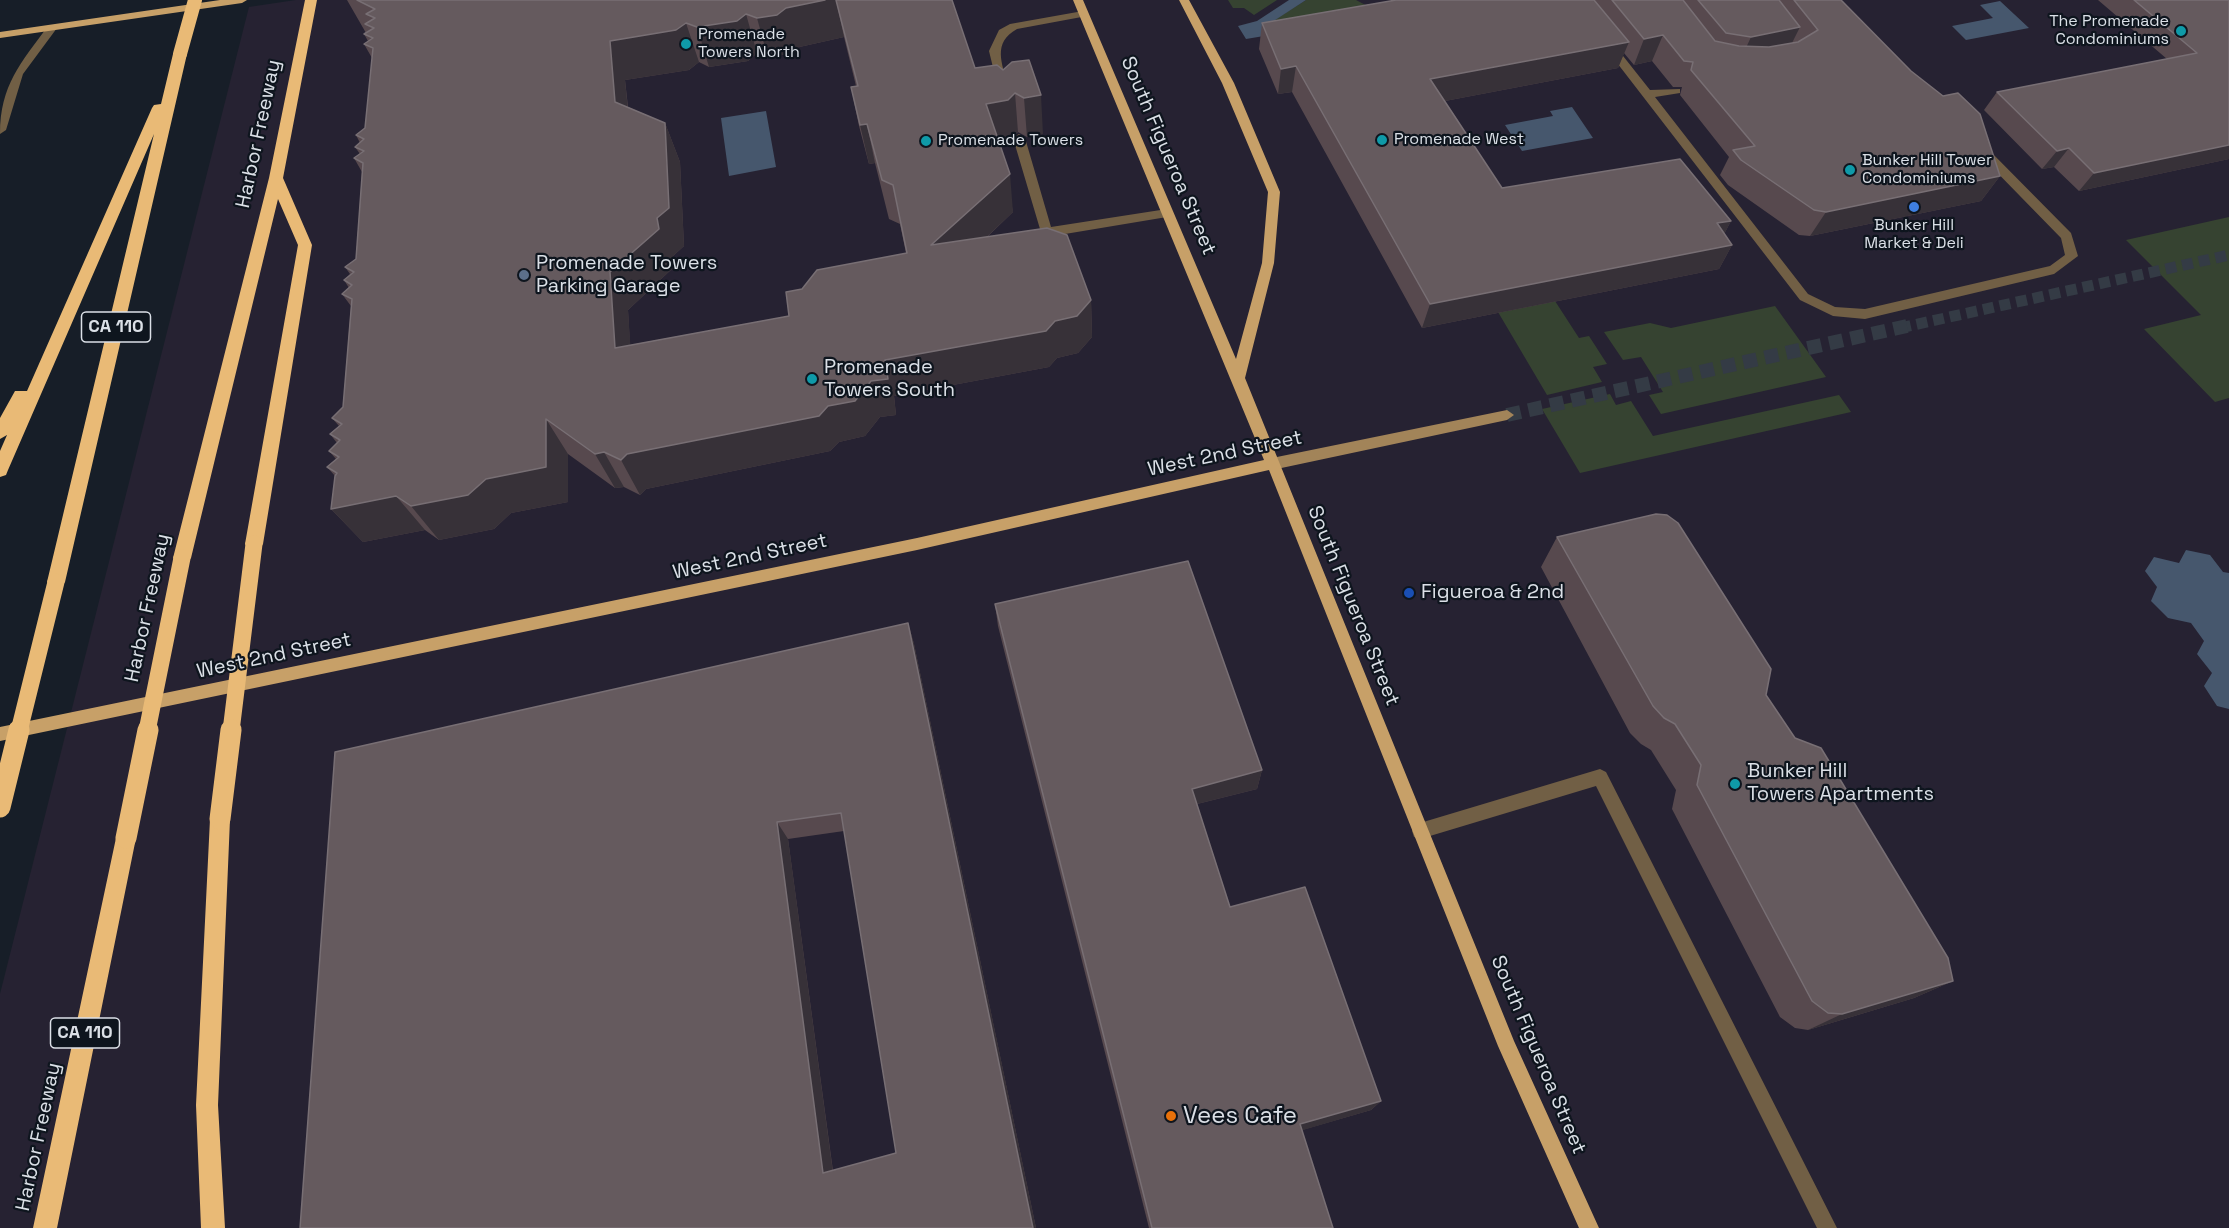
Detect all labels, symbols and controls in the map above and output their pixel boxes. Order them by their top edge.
place label: The Promenade Condominiums [2049,12,2169,50]
marker: The Promenade Condominiums [2174,24,2188,38]
place label: Promenade Towers North [698,25,800,63]
marker: Promenade Towers North [679,37,693,51]
street label: South Figueroa Street [1115,53,1221,259]
street label: Harbor Freeway [232,58,286,210]
place label: Promenade West [1394,130,1524,150]
place label: Promenade Towers [938,131,1083,151]
marker: Promenade West [1375,133,1389,147]
marker: Promenade Towers [919,134,933,148]
place label: Bunker Hill Tower Condominiums [1862,151,1992,189]
marker: Bunker Hill Tower Condominiums [1843,163,1857,177]
marker: Bunker Hill Market & Deli [1907,200,1921,214]
place label: Bunker Hill Market & Deli [1864,216,1964,254]
place label: Promenade Towers Parking Garage [536,252,717,299]
marker: Promenade Towers Parking Garage [517,268,531,282]
road number: CA 110 [82,312,150,342]
place label: Promenade Towers South [824,356,955,403]
marker: Promenade Towers South [805,372,819,386]
street label: West 2nd Street [1146,426,1304,482]
street label: South Figueroa Street [1302,503,1404,709]
street label: West 2nd Street [671,529,829,585]
street label: Harbor Freeway [121,532,175,684]
place label: Figueroa & 2nd [1421,581,1564,605]
marker: Figueroa & 2nd [1402,586,1416,600]
street label: West 2nd Street [195,628,353,684]
place label: Bunker Hill Towers Apartments [1747,760,1934,807]
marker: Bunker Hill Towers Apartments [1728,777,1742,791]
street label: South Figueroa Street [1485,952,1591,1158]
road number: CA 110 [50,1018,119,1048]
street label: Harbor Freeway [12,1061,66,1213]
place label: Vees Cafe [1183,1102,1297,1130]
marker: Vees Cafe [1164,1109,1178,1123]

